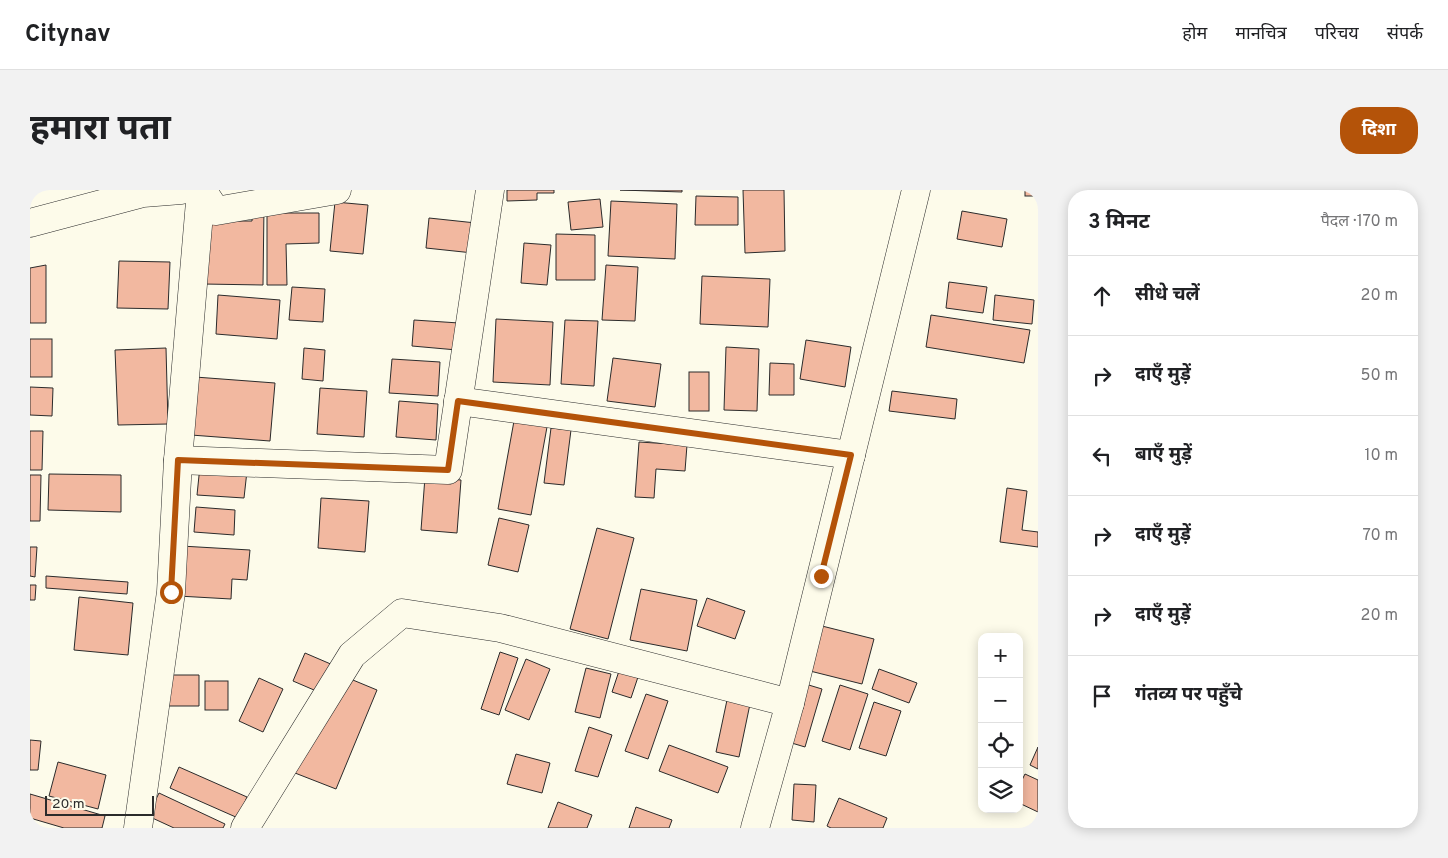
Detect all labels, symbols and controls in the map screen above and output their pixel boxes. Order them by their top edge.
text: Citynav [25,20,111,50]
text: होम [1182,23,1207,46]
text: मानचित्र [1235,23,1287,46]
text: परिचय [1315,23,1359,46]
text: संपर्क [1387,23,1423,46]
button: दिशा [1340,107,1418,154]
text: हमारा पता [30,108,171,152]
text: 3 मिनट [1088,209,1150,236]
text: पैदल · 170 m [1321,212,1398,232]
icon: ahead [1088,282,1116,310]
text: सीधे चलें [1135,283,1200,307]
text: 20 m [1361,286,1398,306]
icon: right [1088,362,1116,390]
text: दाएँ मुड़ें [1135,363,1191,387]
text: 50 m [1361,366,1398,386]
icon: left [1088,442,1116,470]
text: बाएँ मुड़ें [1135,443,1192,467]
text: 10 m [1364,446,1398,466]
icon: right [1088,522,1116,550]
text: दाएँ मुड़ें [1135,523,1191,547]
text: 70 m [1363,526,1398,546]
route end [810,565,833,588]
route start [160,581,183,604]
icon: right [1088,602,1116,630]
text: दाएँ मुड़ें [1135,603,1191,627]
text: 20 m [1361,606,1398,626]
map controls [978,633,1023,813]
button: + [978,633,1023,678]
button: − [978,678,1023,723]
icon: arrive [1088,682,1116,710]
text: गंतव्य पर पहुँचे [1135,683,1242,707]
button: locate [978,723,1023,768]
button: layers [978,768,1023,813]
scale bar [45,793,154,816]
text: 20 m [52,796,85,813]

